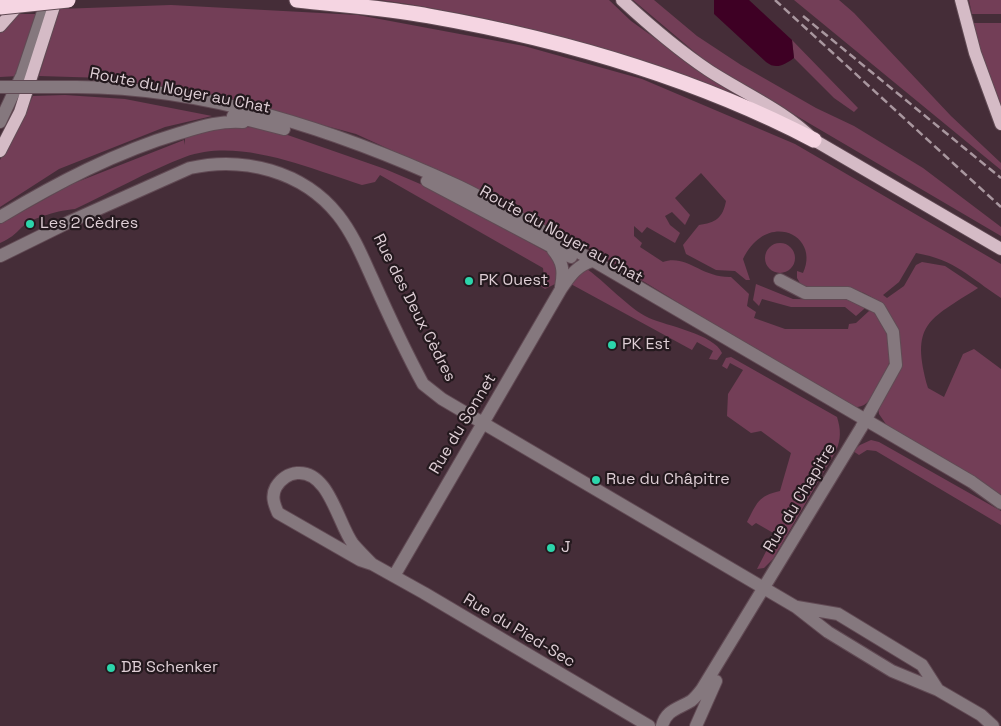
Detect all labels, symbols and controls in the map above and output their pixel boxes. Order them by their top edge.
street label: Route du Noyer au Chat [88,64,272,118]
street label: Route du Noyer au Chat [476,182,646,288]
place label: Les 2 Cèdres [40,214,138,234]
marker: Les 2 Cèdres [24,218,36,230]
street label: Rue des Deux Cèdres [368,231,460,385]
place label: PK Ouest [479,271,548,291]
marker: PK Ouest [463,275,475,287]
place label: PK Est [622,335,670,355]
marker: PK Est [606,339,618,351]
street label: Rue du Sonnet [426,370,500,478]
street label: Rue du Chapitre [760,440,840,556]
place label: Rue du Châpitre [606,470,730,490]
marker: Rue du Châpitre [590,474,602,486]
place label: J [561,538,571,558]
marker: J [545,542,557,554]
street label: Rue du Pied-Sec [460,590,578,672]
place label: DB Schenker [121,658,218,678]
marker: DB Schenker [105,662,117,674]

